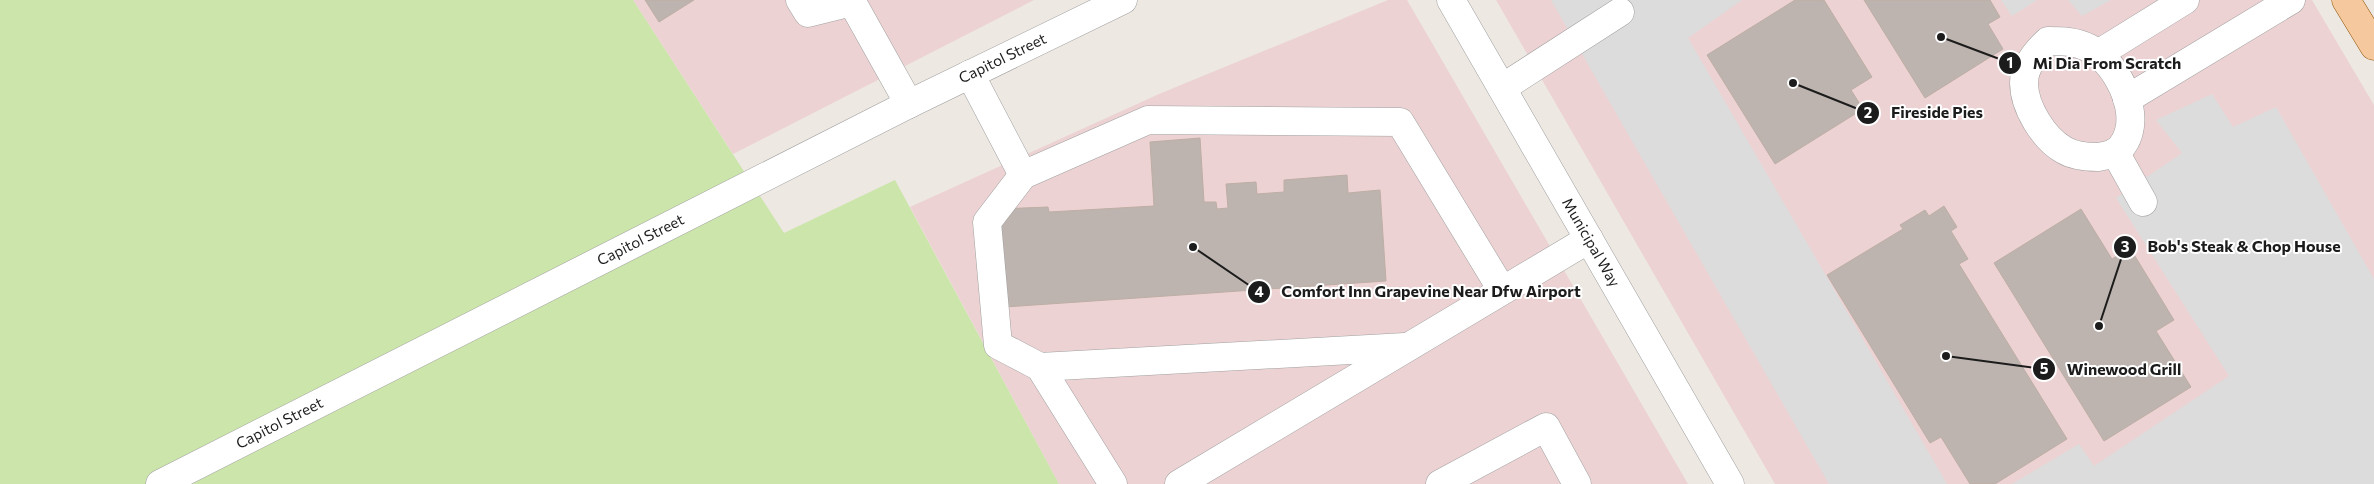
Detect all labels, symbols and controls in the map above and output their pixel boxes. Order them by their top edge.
street label: Capitol Street [956,29,1049,86]
callout: Mi Dia From Scratch [1997,48,2191,79]
text: 1 [2007,53,2013,71]
text: Mi Dia From Scratch [2033,53,2181,72]
callout: Fireside Pies [1856,97,1993,128]
text: Fireside Pies [1891,102,1983,121]
text: 2 [1864,103,1872,121]
street label: Municipal Way [1559,194,1625,290]
street label: Capitol Street [594,210,687,269]
callout: Bob's Steak & Chop House [2112,231,2350,262]
text: Bob's Steak & Chop House [2147,236,2341,255]
text: 3 [2121,237,2130,255]
callout: Comfort Inn Grapevine Near Dfw Airport [1247,276,1591,307]
text: Comfort Inn Grapevine Near Dfw Airport [1281,281,1581,300]
text: 4 [1254,282,1264,300]
callout: Winewood Grill [2032,353,2191,384]
text: 5 [2040,359,2049,377]
text: Winewood Grill [2067,359,2181,378]
street label: Capitol Street [233,393,325,452]

